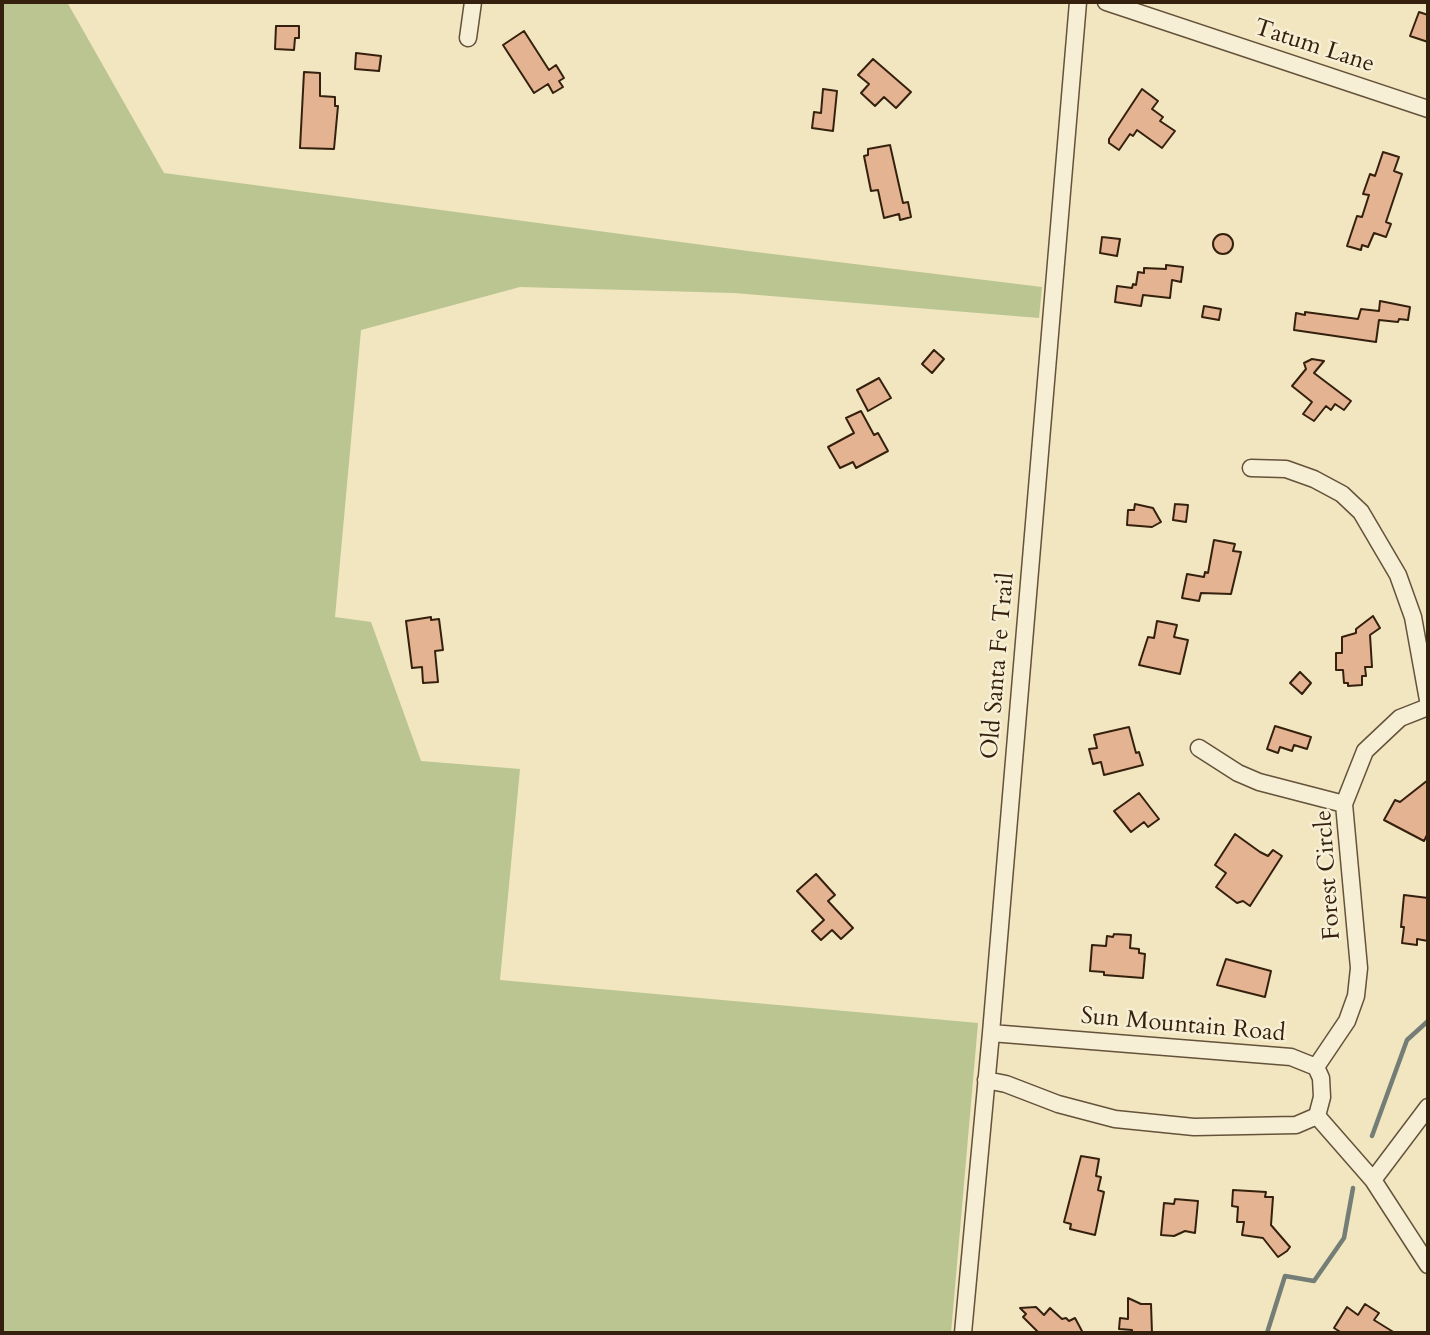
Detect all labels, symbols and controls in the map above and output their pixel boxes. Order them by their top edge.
street label: Tatum Lane [1250,14,1378,80]
street label: Old Santa Fe Trail [977,572,1021,760]
street label: Forest Circle [1310,809,1348,941]
street label: Sun Mountain Road [1080,1003,1286,1049]

